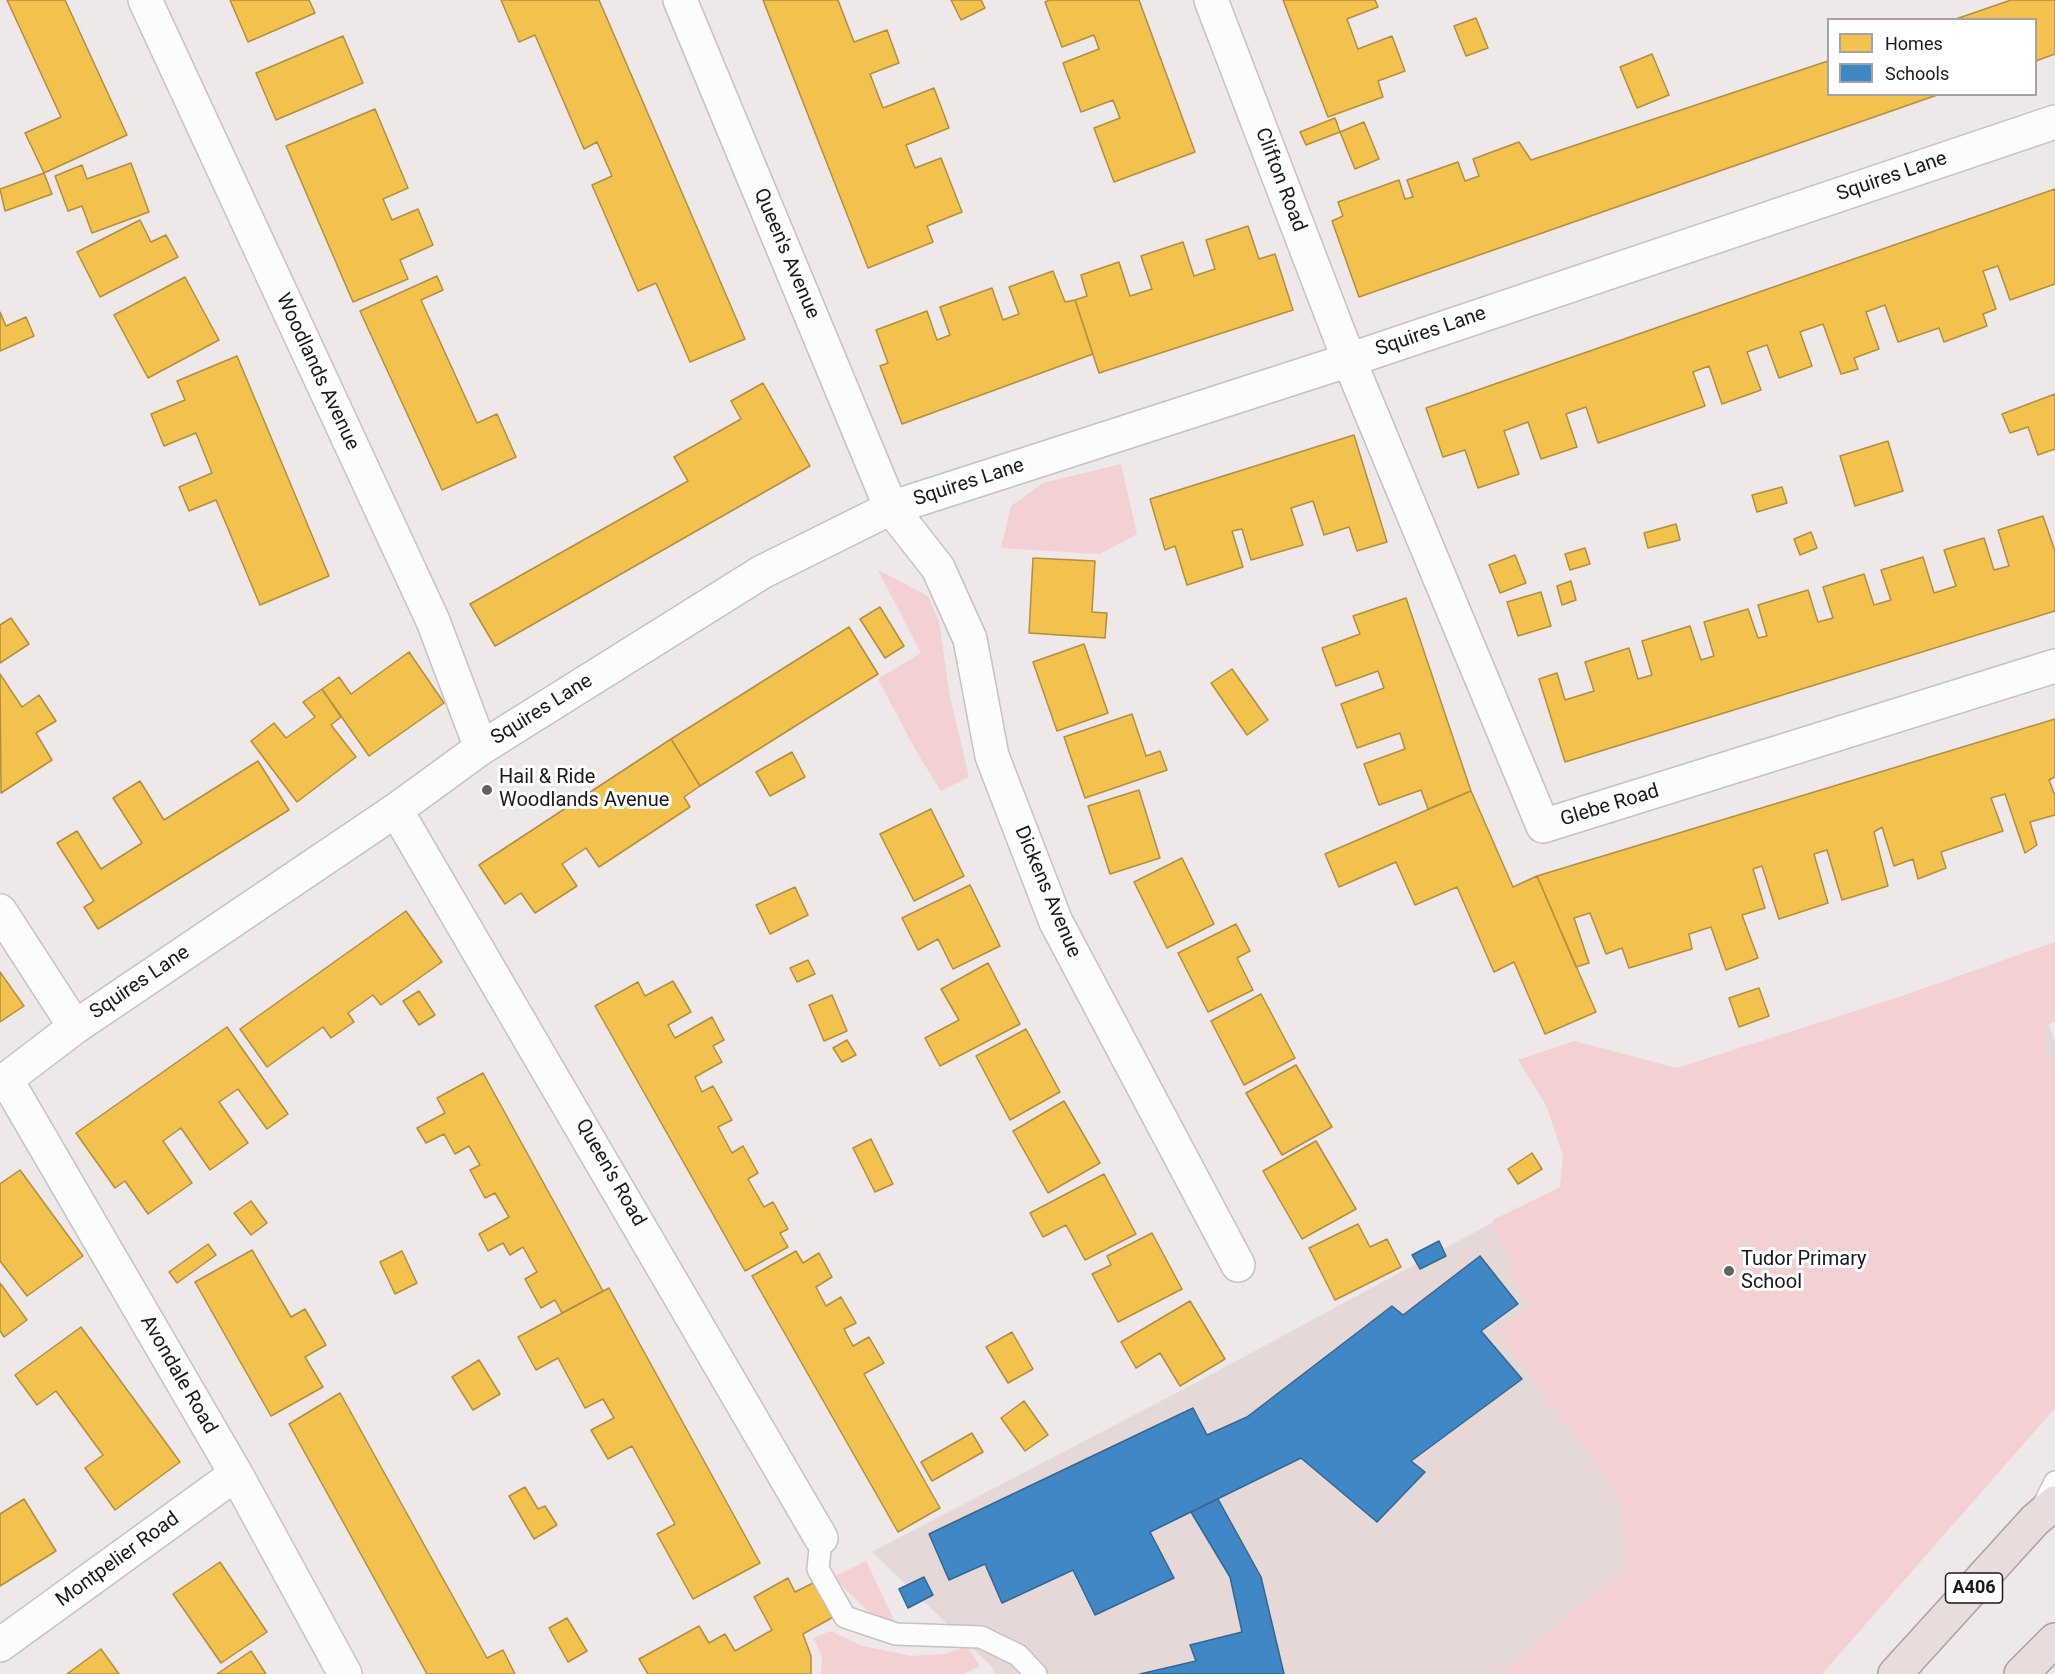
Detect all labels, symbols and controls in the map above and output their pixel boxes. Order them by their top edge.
legend [1827,18,2037,96]
text: Homes [1885,33,1943,54]
text: Schools [1885,63,1949,84]
street label: Clifton Road [1249,125,1311,235]
street label: Squires Lane [1834,147,1950,207]
street label: Queen's Avenue [748,185,824,323]
street label: Woodlands Avenue [270,290,364,454]
street label: Squires Lane [1373,302,1489,362]
street label: Squires Lane [911,454,1027,512]
street label: Squires Lane [487,669,597,751]
place label: Hail & Ride Woodlands Avenue [499,766,669,813]
street label: Glebe Road [1558,780,1662,832]
marker: Hail & Ride Woodlands Avenue [480,783,494,797]
street label: Dickens Avenue [1008,823,1086,961]
street label: Squires Lane [86,941,194,1025]
street label: Queen's Road [570,1115,650,1231]
place label: Tudor Primary School [1741,1248,1867,1295]
marker: Tudor Primary School [1722,1264,1736,1278]
street label: Avondale Road [134,1311,222,1439]
street label: Montpelier Road [52,1507,184,1613]
road number: A406 [1946,1573,2002,1603]

